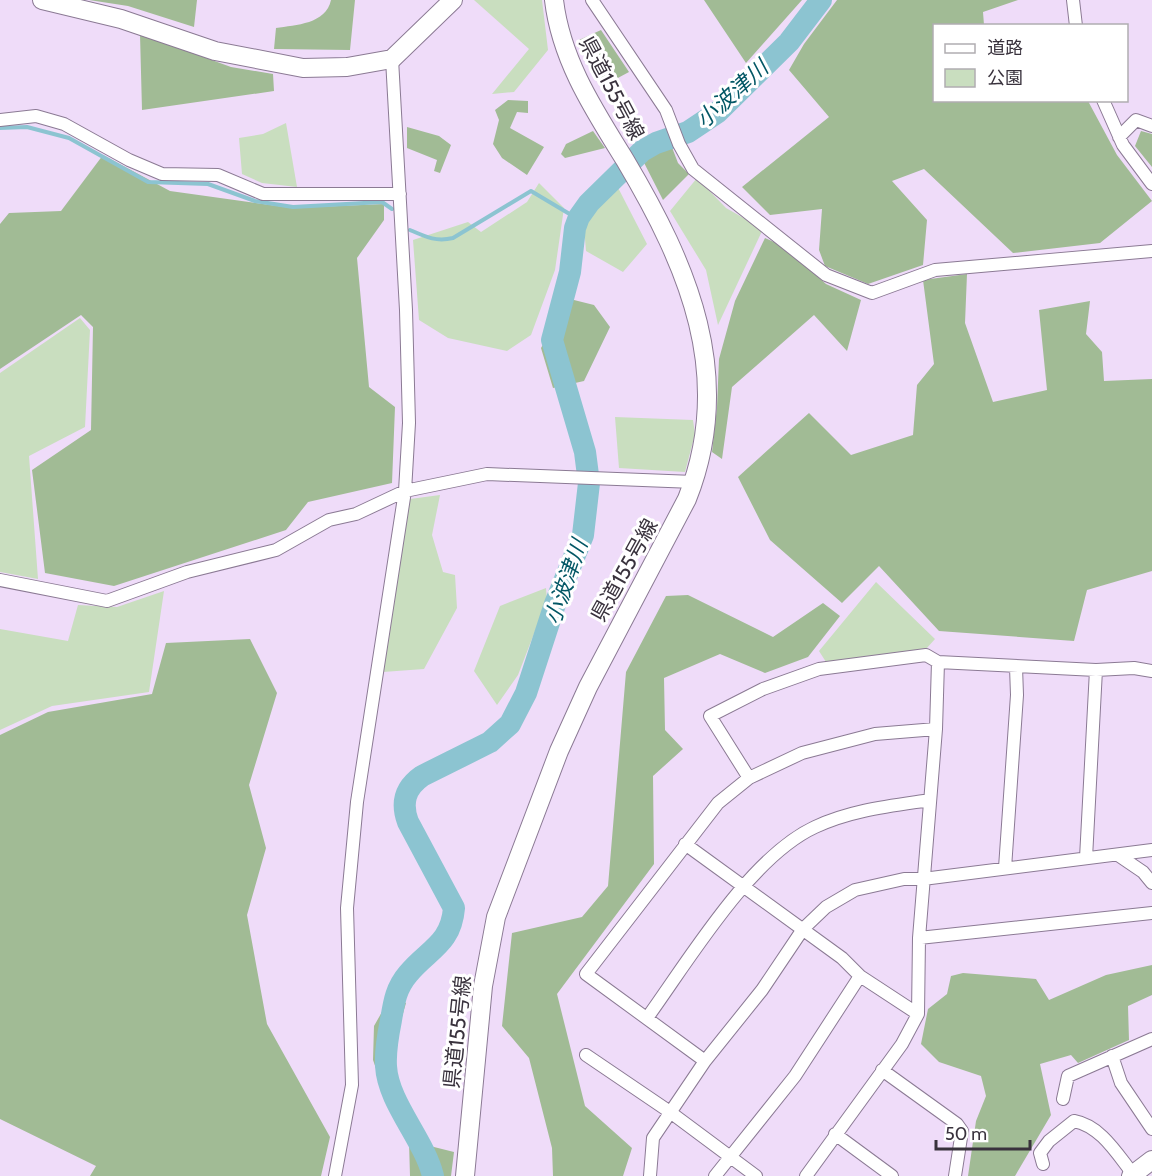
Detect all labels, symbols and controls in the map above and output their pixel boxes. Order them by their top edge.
legend [933,24,1128,102]
street label: 県道155号線 [574,32,650,144]
text: 道路 [987,37,1023,59]
water label: 小波津川 [690,53,775,133]
text: 公園 [987,67,1023,89]
street label: 県道155号線 [586,514,662,626]
water label: 小波津川 [539,534,594,628]
street label: 県道155号線 [439,974,475,1090]
scale bar [936,1113,1030,1151]
text: 50 m [945,1123,987,1145]

